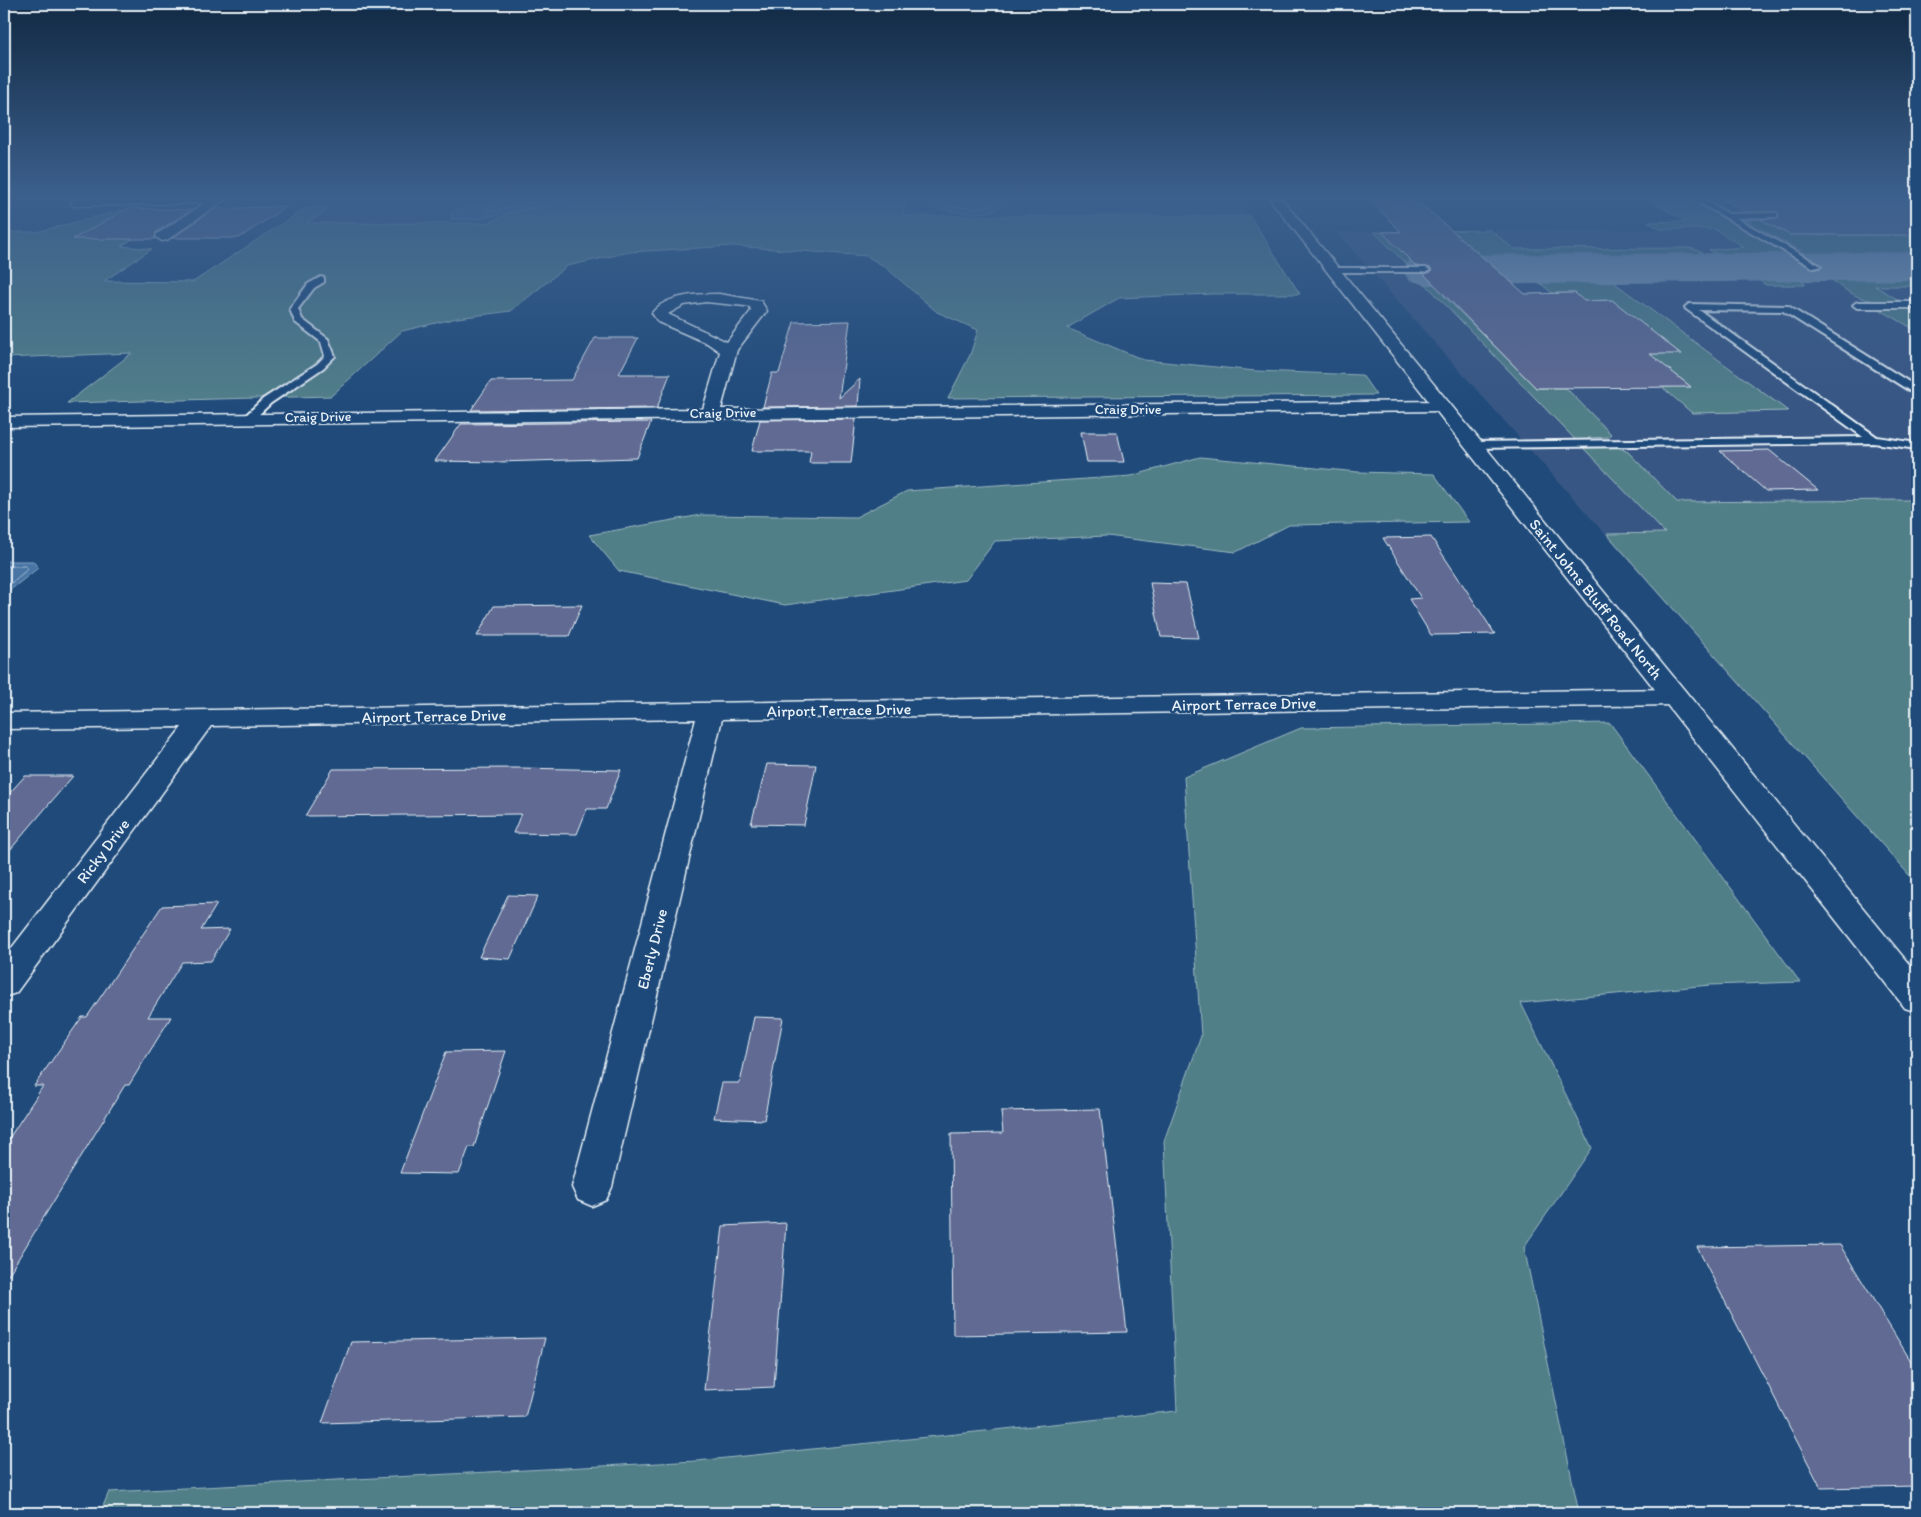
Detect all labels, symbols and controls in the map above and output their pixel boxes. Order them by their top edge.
street label: Craig Drive [1095,401,1162,418]
street label: Craig Drive [689,404,757,422]
street label: Craig Drive [284,408,352,426]
street label: Saint Johns Bluff Road North [1525,515,1667,683]
street label: Airport Terrace Drive [1172,693,1316,715]
street label: Airport Terrace Drive [767,699,911,721]
street label: Airport Terrace Drive [362,705,506,727]
street label: Ricky Drive [72,815,134,887]
street label: Eberly Drive [633,907,671,991]

